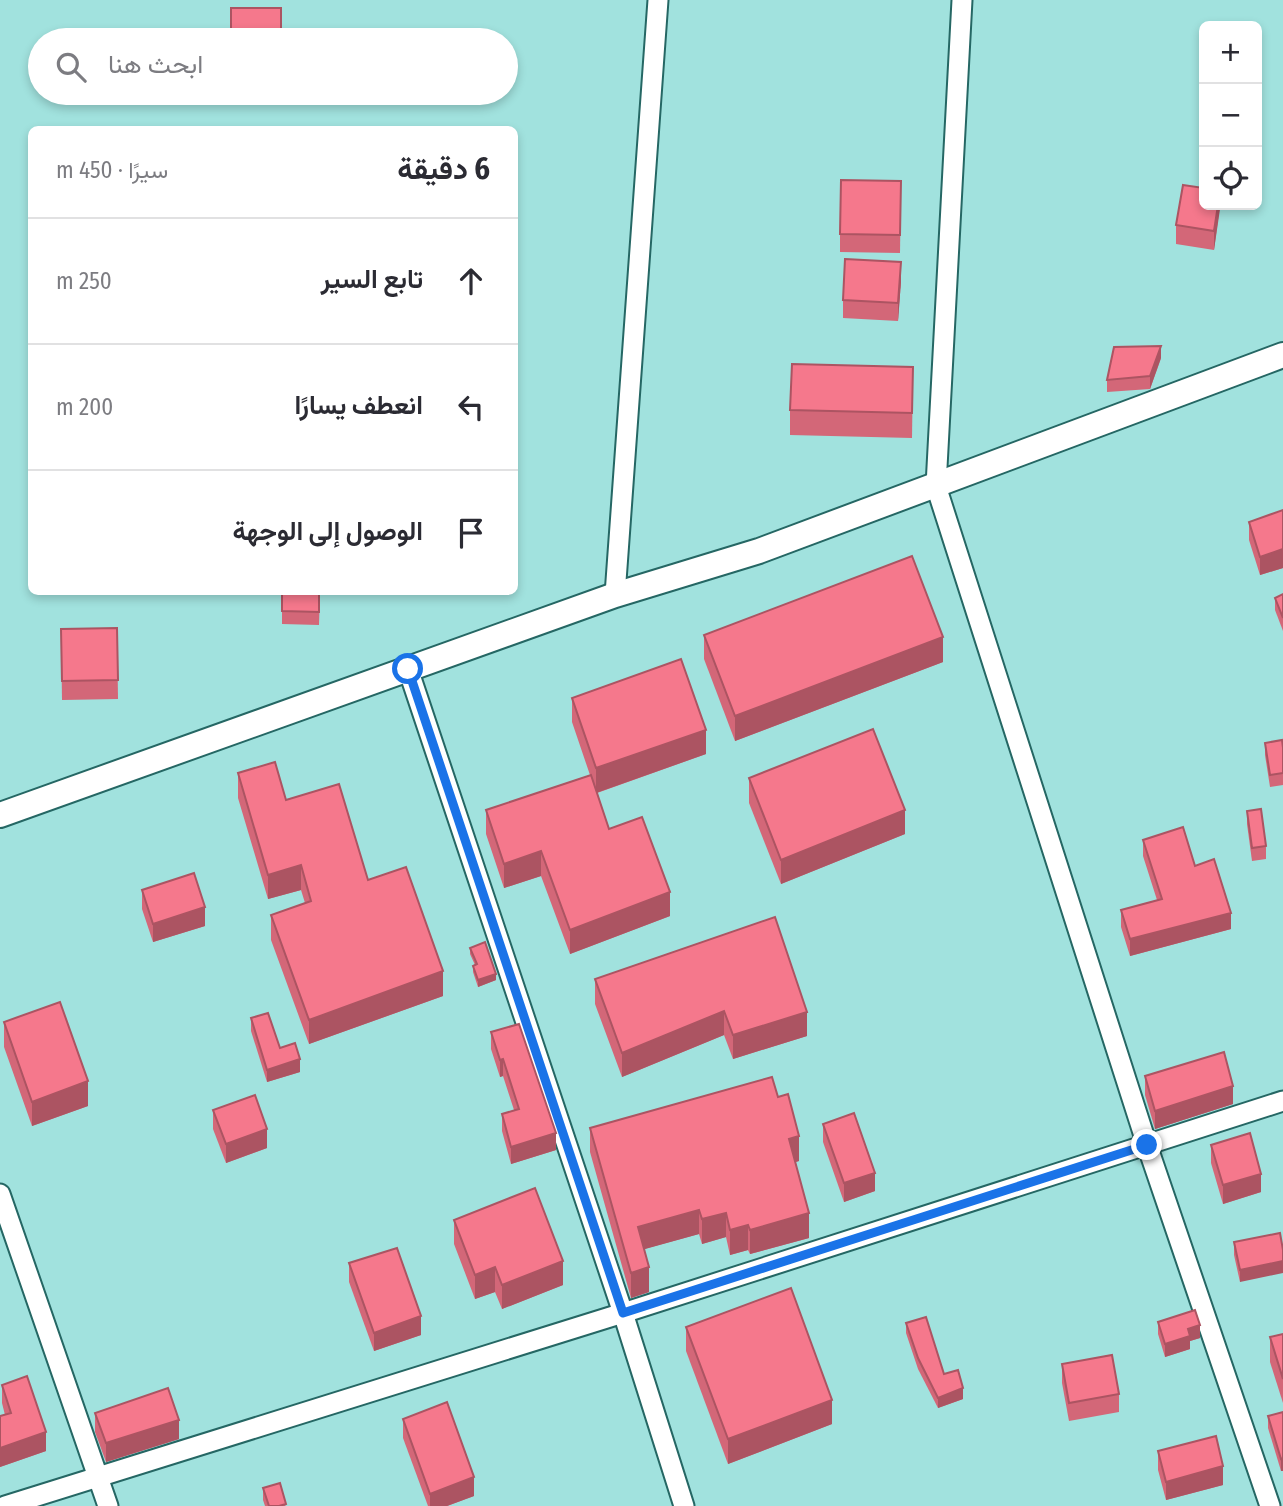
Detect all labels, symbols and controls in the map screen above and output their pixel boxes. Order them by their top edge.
map controls [1199,21,1262,210]
button: + [1199,21,1262,84]
search box [28,28,518,105]
icon: search [52,48,90,86]
text: ابحث هنا [108,49,203,80]
button: − [1199,84,1262,147]
button: locate [1199,147,1262,210]
text: 6 دقيقة [397,151,490,187]
text: سيرًا · 450 m [56,156,168,184]
icon: ahead [452,262,490,300]
text: تابع السير [321,264,423,295]
text: 250 m [56,267,112,295]
icon: left [452,388,490,426]
text: انعطف يسارًا [295,390,423,421]
text: 200 m [56,393,113,421]
icon: arrive [452,514,490,552]
text: الوصول إلى الوجهة [232,516,423,547]
route start [392,653,423,684]
route end [1131,1129,1162,1160]

